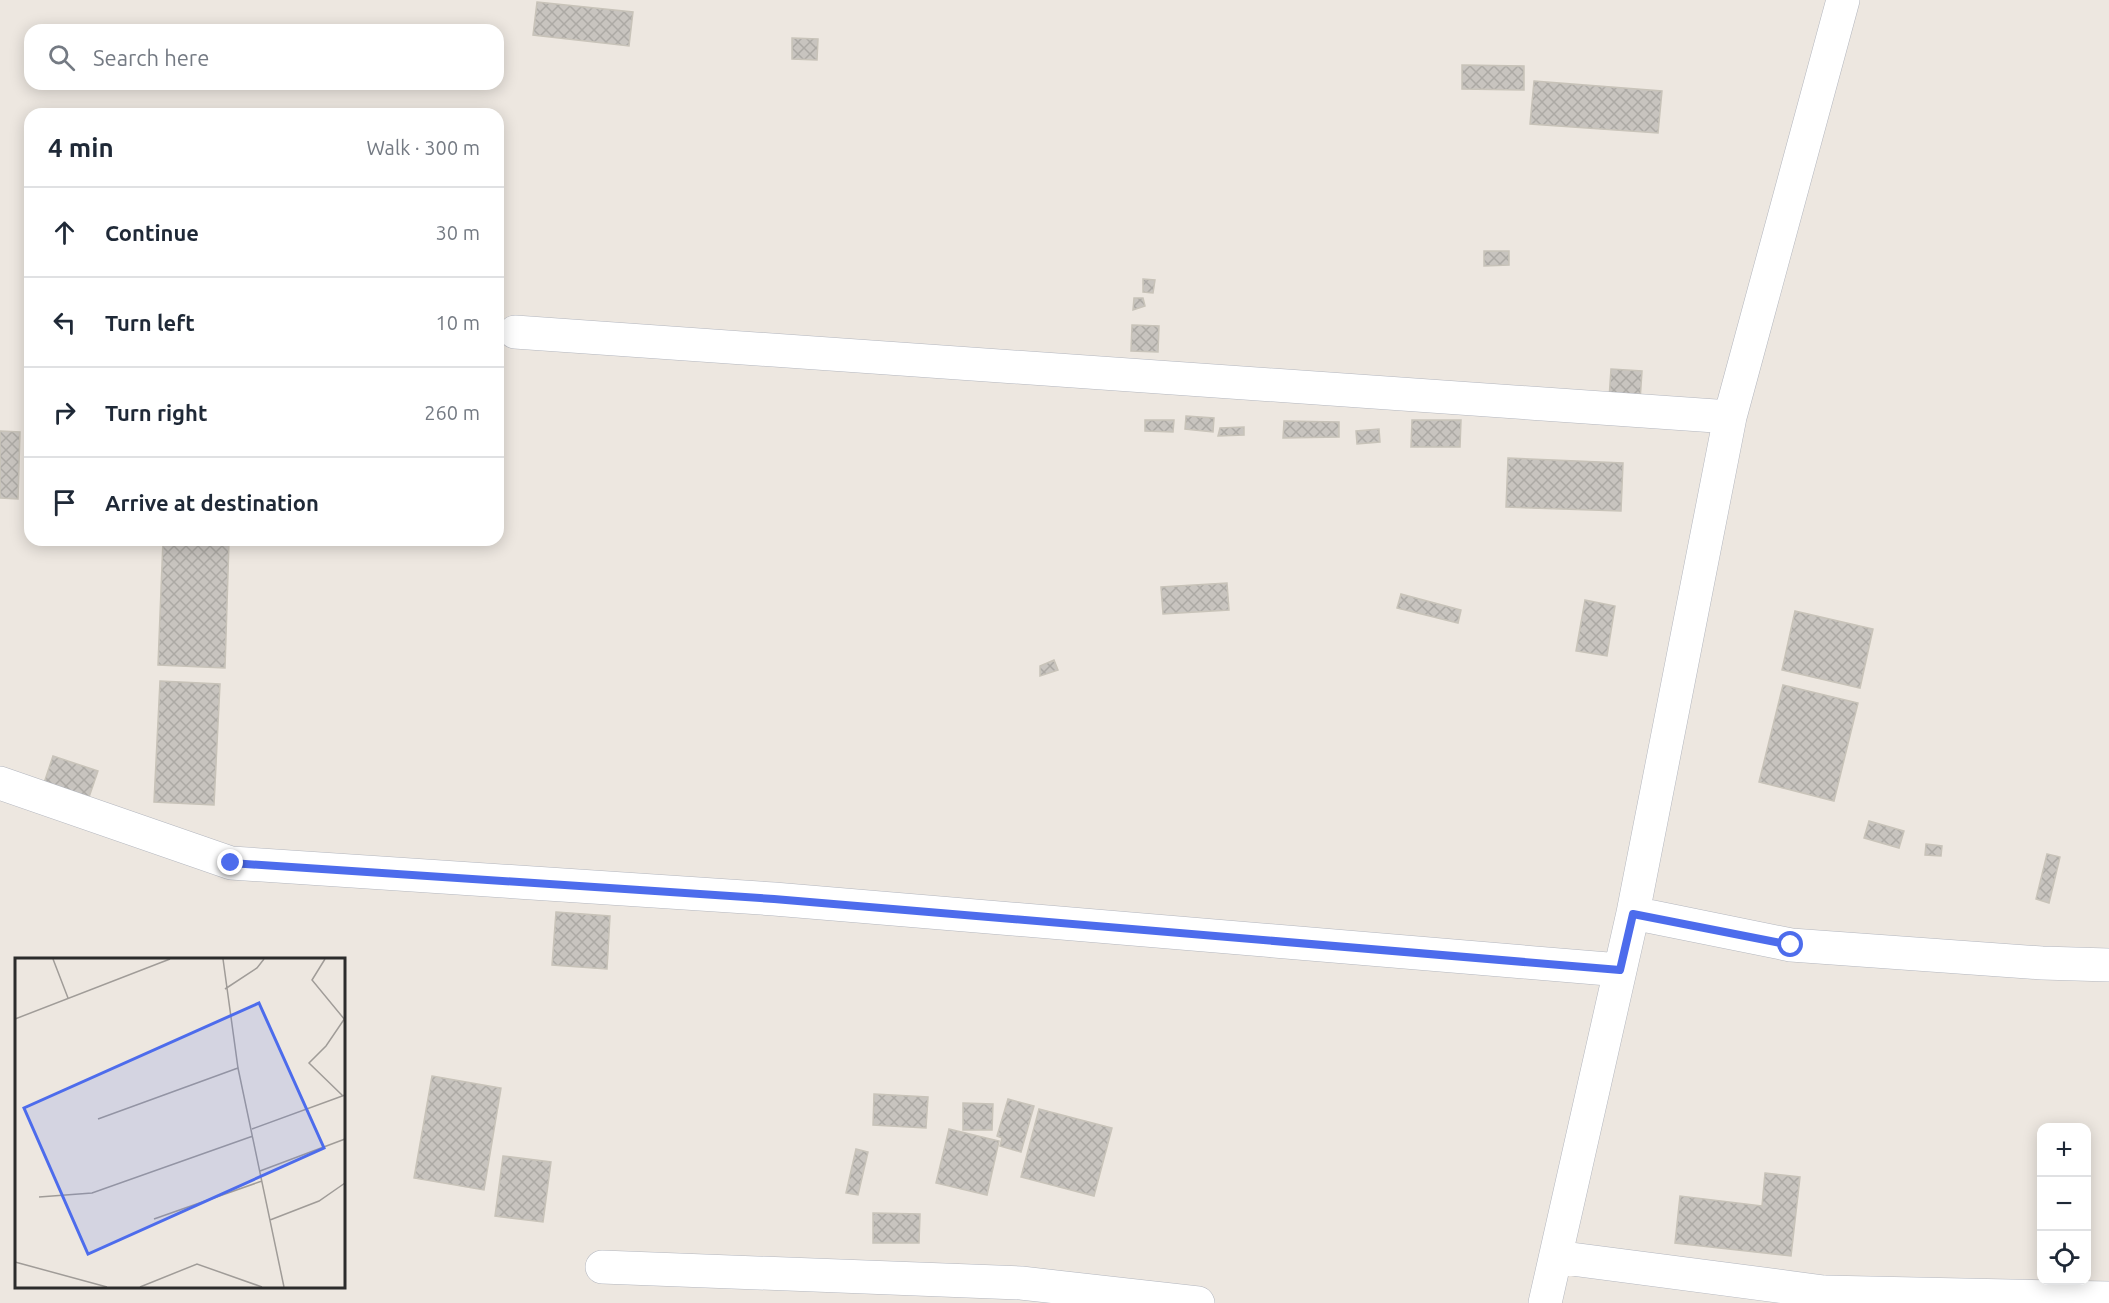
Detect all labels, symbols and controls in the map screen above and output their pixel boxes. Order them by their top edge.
search box [24,24,504,90]
icon: search [45,41,78,74]
text: Search here [93,45,209,70]
text: 4 min [48,133,114,162]
text: Walk · 300 m [367,136,480,159]
icon: ahead [48,216,81,249]
text: Continue [105,220,199,245]
text: 30 m [436,221,480,244]
icon: left [48,306,81,339]
text: Turn left [105,310,195,335]
text: 10 m [436,311,480,334]
icon: right [48,396,81,429]
text: Turn right [105,400,207,425]
text: 260 m [424,401,480,424]
icon: arrive [48,486,81,519]
text: Arrive at destination [105,490,319,515]
route end [217,849,243,875]
route start [1777,931,1803,957]
inset map [15,958,345,1288]
map controls [2037,1123,2091,1285]
button: + [2037,1123,2091,1177]
button: − [2037,1177,2091,1231]
button: locate [2037,1231,2091,1285]

